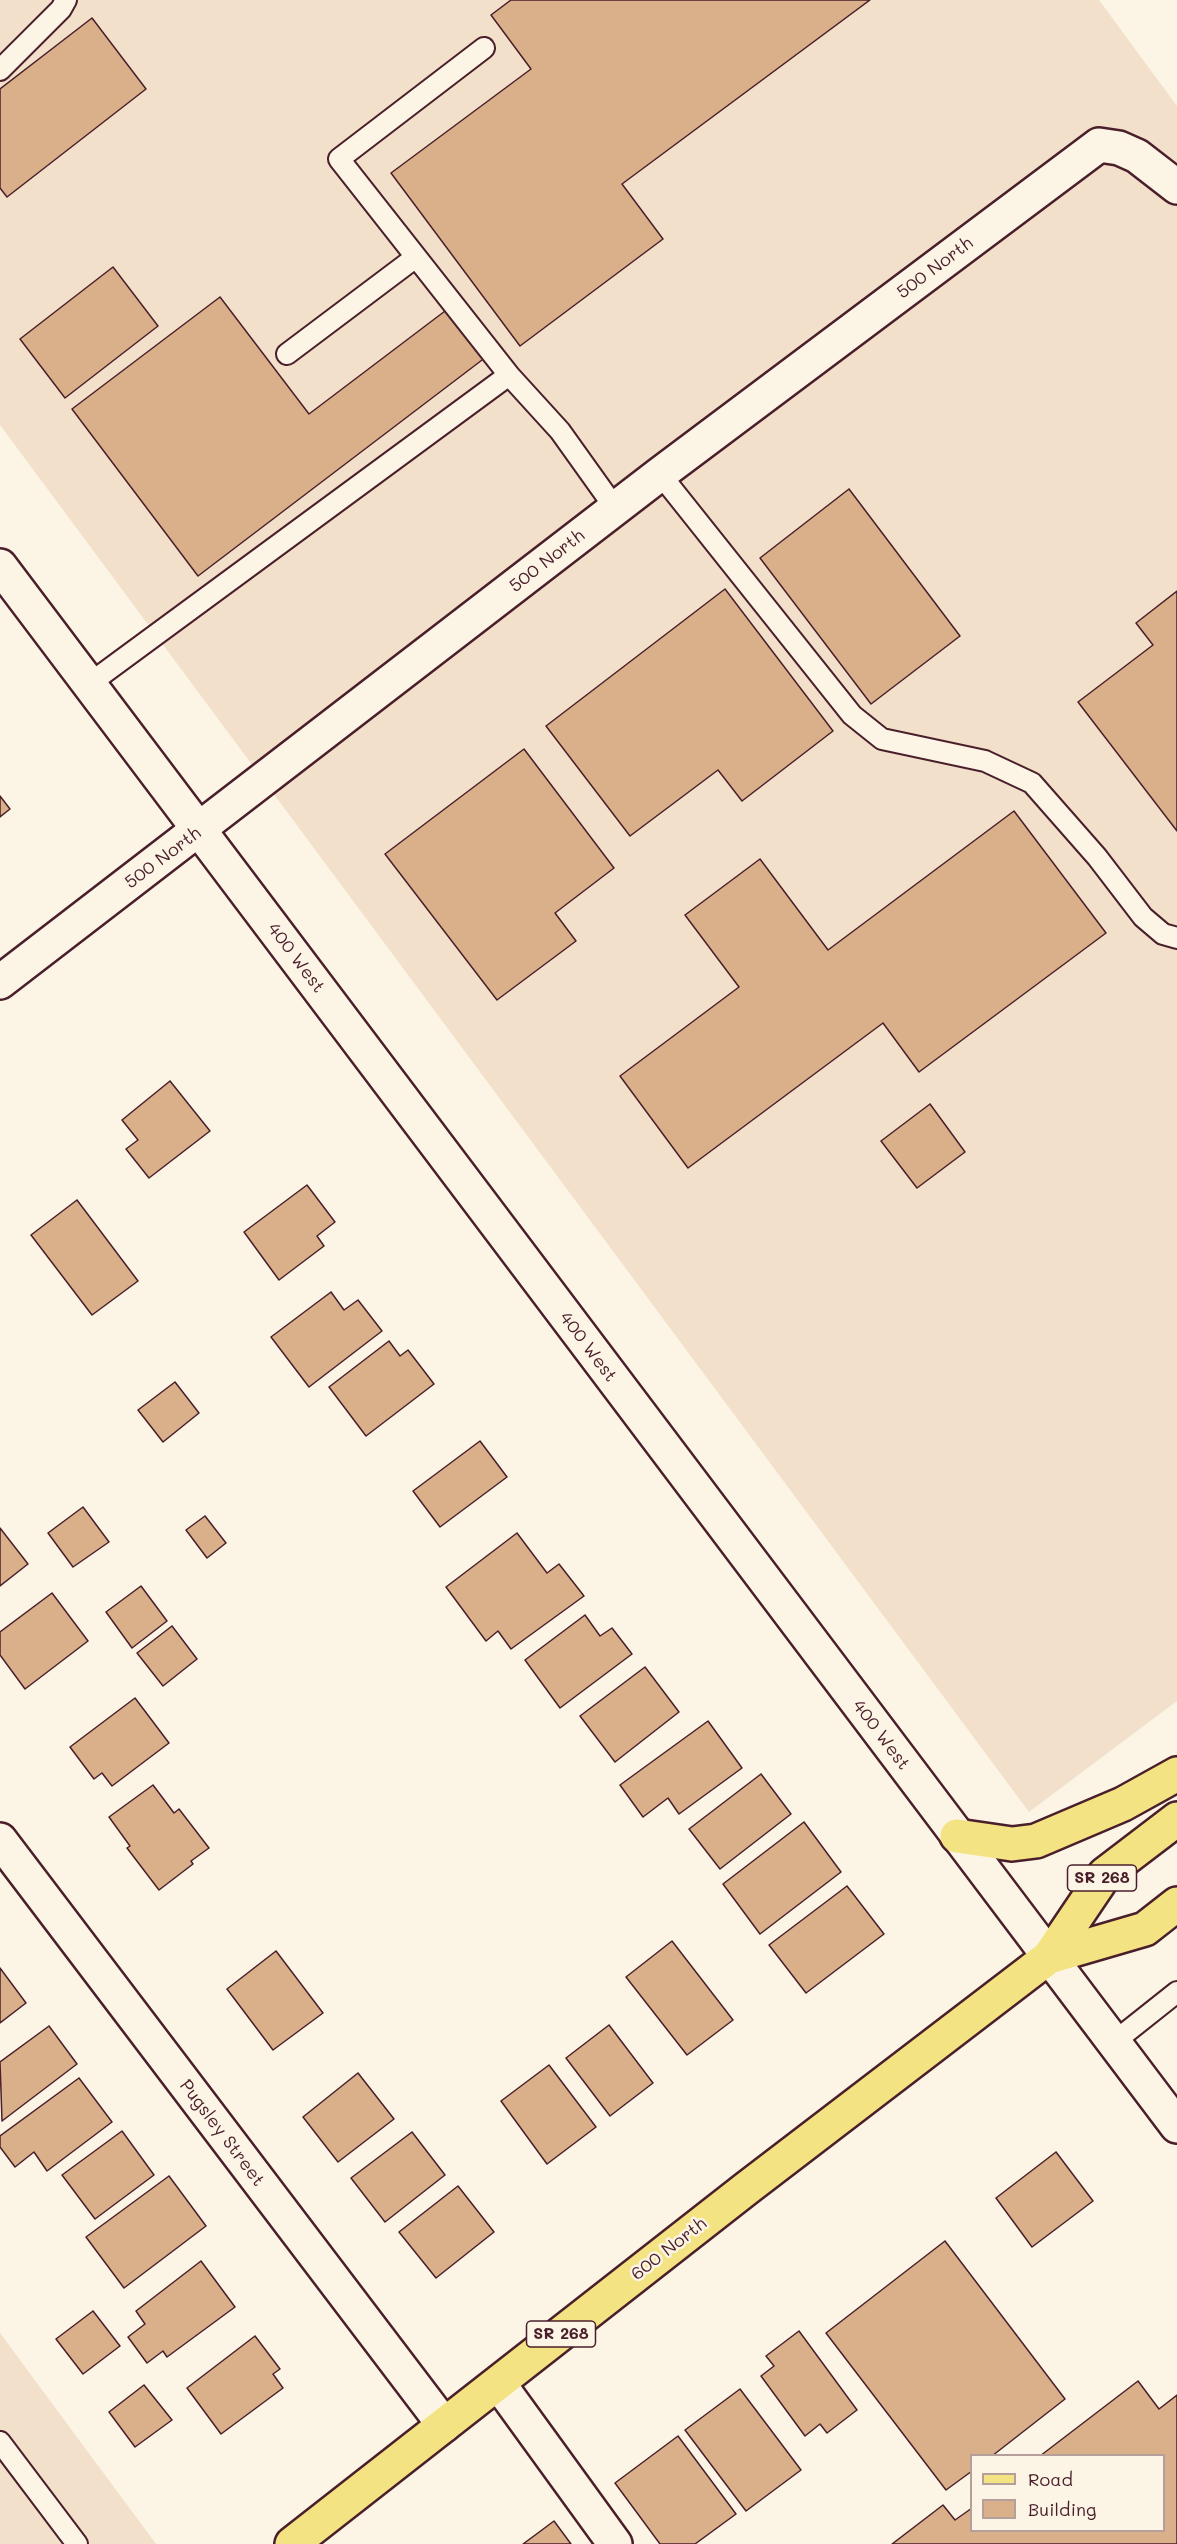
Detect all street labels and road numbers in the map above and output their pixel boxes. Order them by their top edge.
street label: 500 North [893,232,977,304]
street label: 500 North [505,525,589,597]
street label: 500 North [121,822,205,894]
street label: 400 West [263,919,329,997]
street label: 400 West [555,1308,621,1386]
street label: 400 West [848,1696,914,1774]
road number: SR 268 [1068,1865,1136,1891]
street label: Pugsley Street [175,2075,269,2191]
street label: 600 North [627,2213,711,2285]
road number: SR 268 [526,2321,596,2347]

